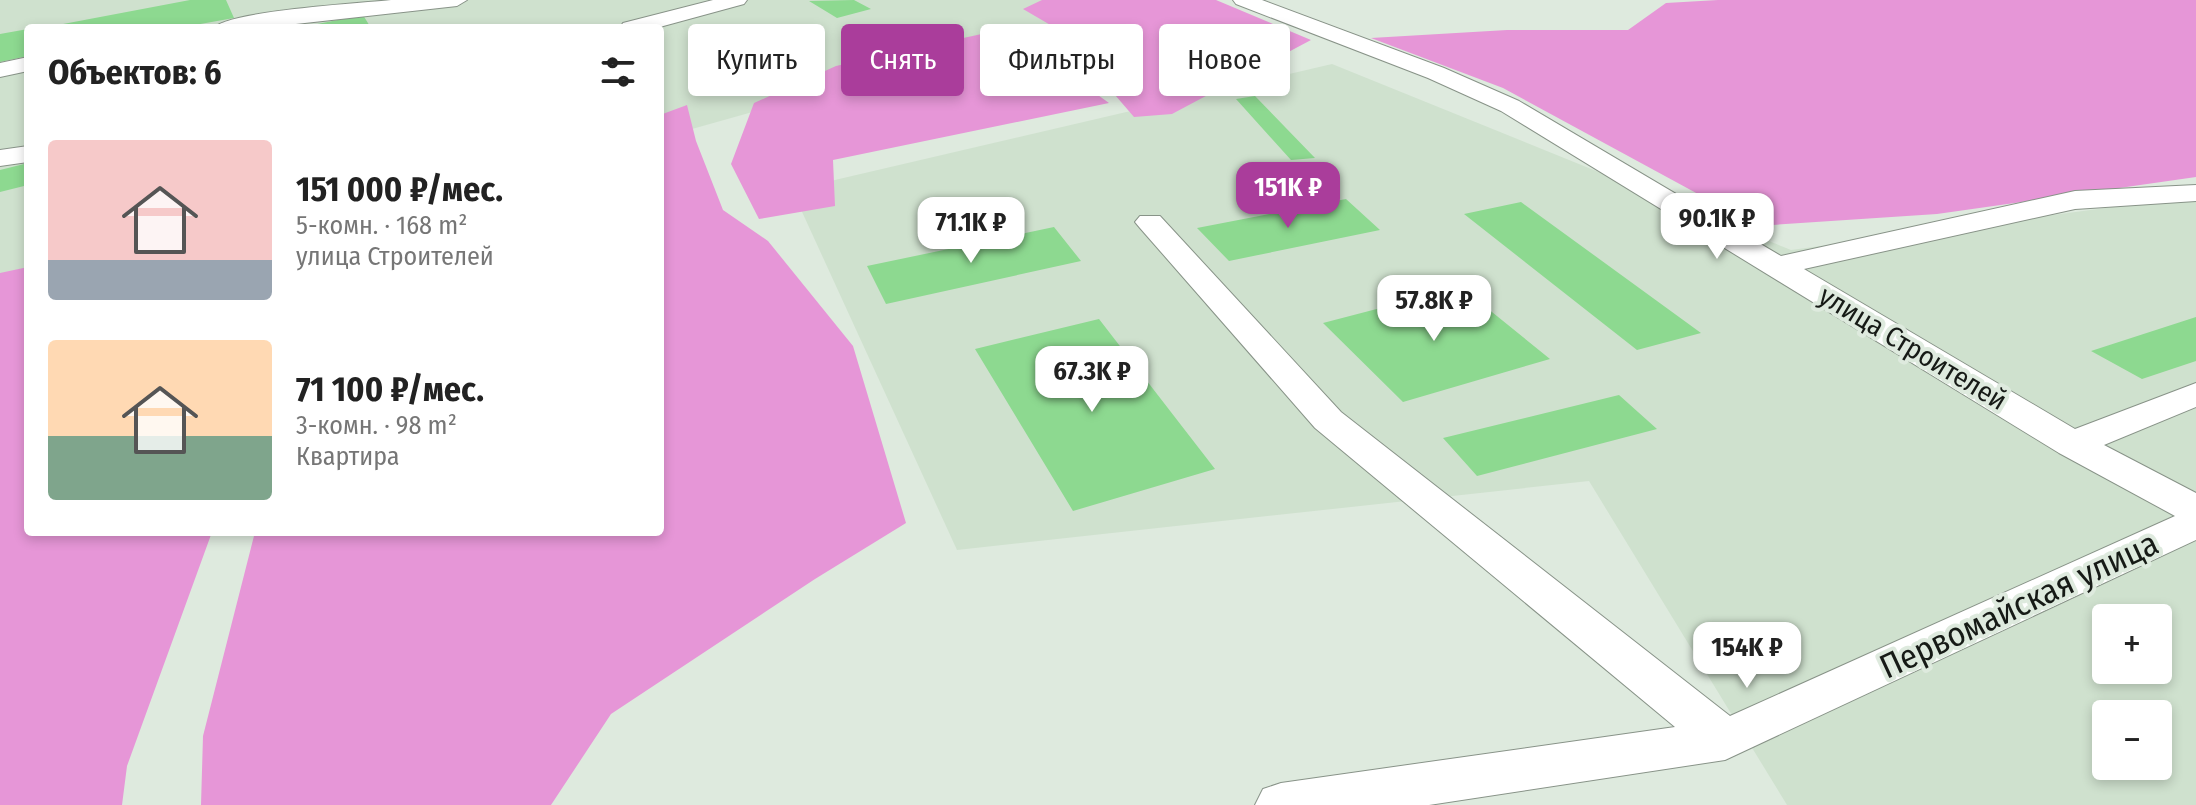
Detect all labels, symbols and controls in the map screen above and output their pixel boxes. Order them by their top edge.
chip: Купить [688,24,825,96]
chip: Снять [841,24,964,96]
chip: Фильтры [980,24,1143,96]
chip: Новое [1159,24,1290,96]
icon: filters [596,50,640,94]
text: Объектов: 6 [48,52,222,93]
pin: 151K ₽ [1223,162,1353,230]
text: 151 000 ₽/мес. [296,169,503,210]
icon: home [112,172,208,268]
text: 151K ₽ [1254,172,1322,203]
pin: 90.1K ₽ [1643,193,1791,261]
pin: 71.1K ₽ [897,197,1045,265]
text: 90.1K ₽ [1679,203,1755,234]
text: 71.1K ₽ [936,207,1006,238]
text: 5-комн. · 168 m² [296,210,468,241]
text: улица Строителей [296,241,494,272]
pin: 57.8K ₽ [1360,275,1508,343]
street label: улица Строителей [1813,279,2013,417]
text: 57.8K ₽ [1395,285,1473,316]
pin: 67.3K ₽ [1018,346,1166,414]
text: 67.3K ₽ [1053,356,1131,387]
text: 71 100 ₽/мес. [296,369,484,410]
icon: home [112,372,208,468]
text: 3-комн. · 98 m² [296,410,457,441]
text: Квартира [296,441,400,472]
street label: Первомайская улица [1873,522,2165,688]
map controls [2092,604,2172,780]
button: + [2092,604,2172,684]
pin: 154K ₽ [1682,622,1812,690]
text: 154K ₽ [1711,632,1783,663]
button: − [2092,700,2172,780]

